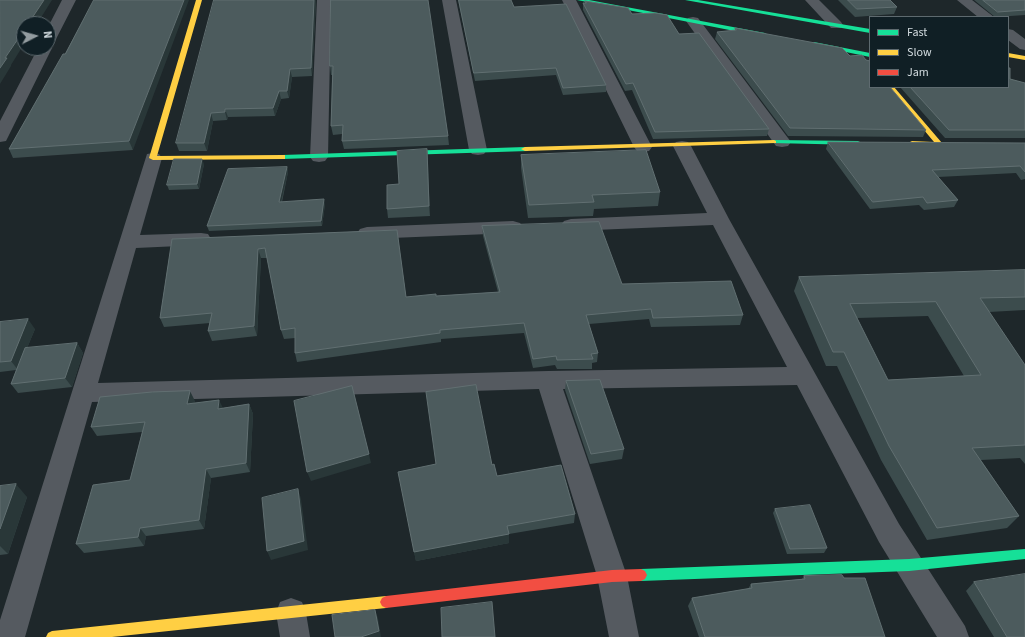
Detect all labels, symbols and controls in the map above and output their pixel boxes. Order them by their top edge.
north arrow [16,16,56,56]
legend [869,16,1009,88]
text: Fast [907,24,927,41]
text: N [40,30,55,39]
text: Slow [907,44,932,61]
text: Jam [907,64,929,81]

